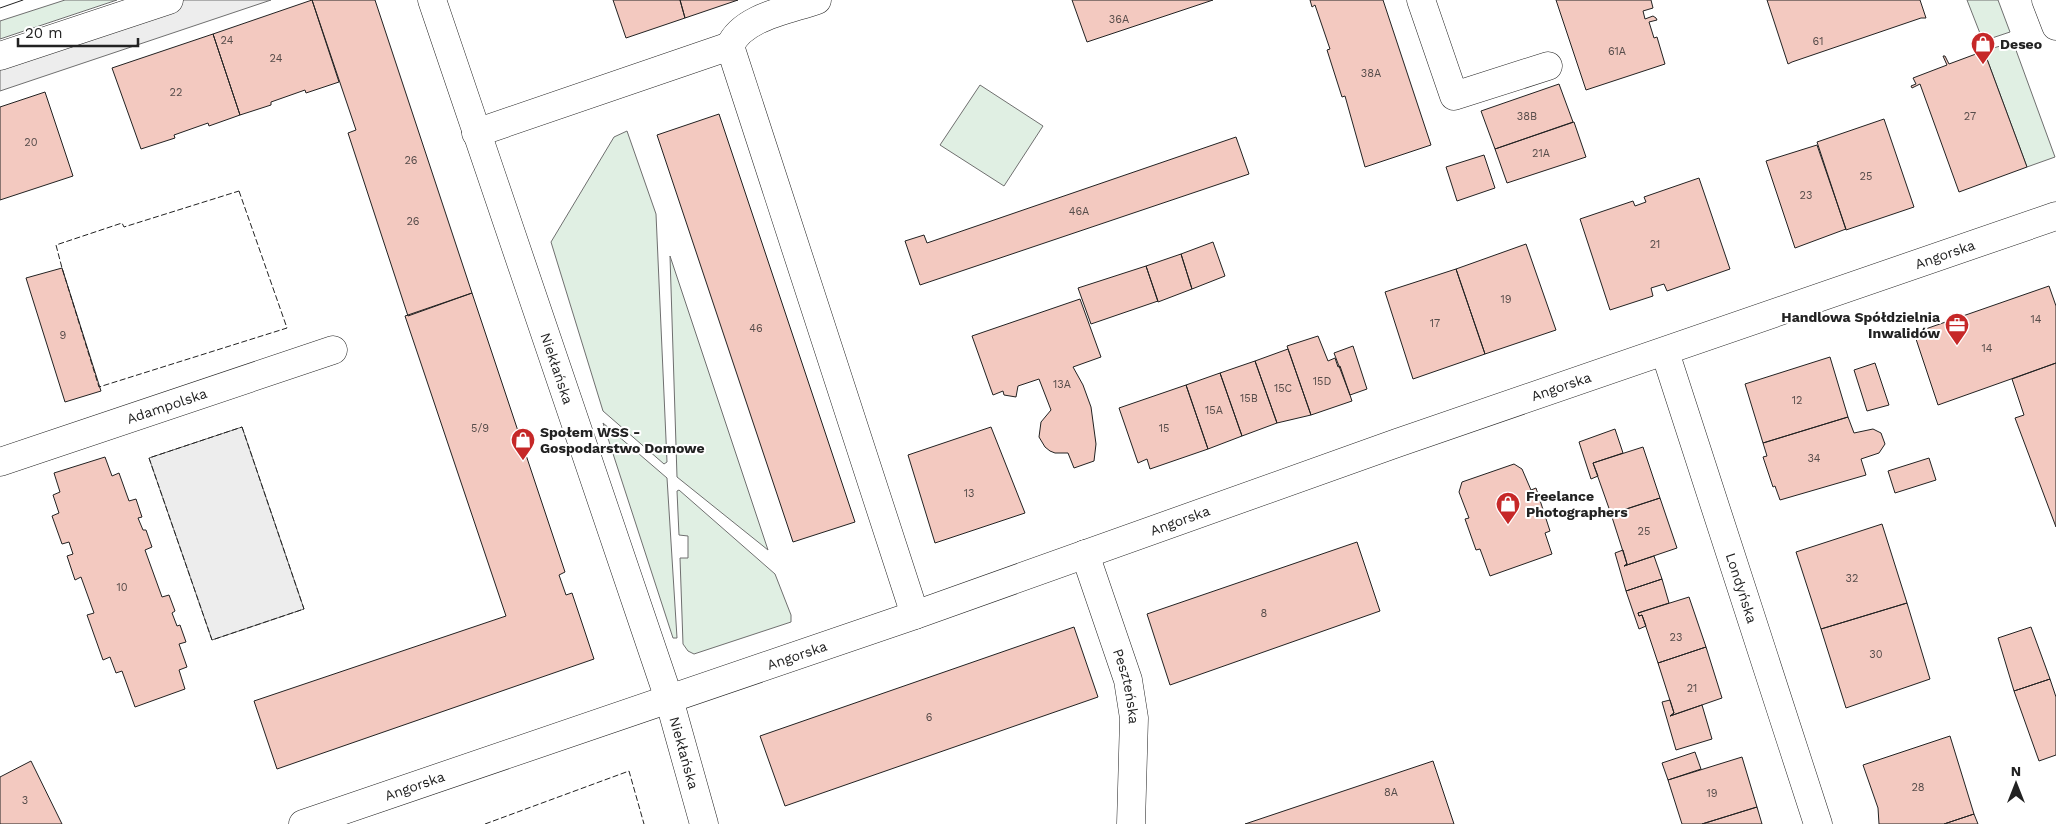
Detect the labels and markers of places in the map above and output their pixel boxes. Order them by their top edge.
shop icon: Deseo [1970,31,1996,65]
place label: Deseo [2000,36,2042,52]
place label: Handlowa Spółdzielnia Inwalidów [1781,309,1941,341]
office icon: Handlowa Spółdzielnia Inwalidów [1944,312,1970,346]
place label: Społem WSS - Gospodarstwo Domowe [540,424,705,456]
shop icon: Społem WSS - Gospodarstwo Domowe [510,427,536,461]
place label: Freelance Photographers [1526,488,1628,520]
shop icon: Freelance Photographers [1495,491,1521,525]

